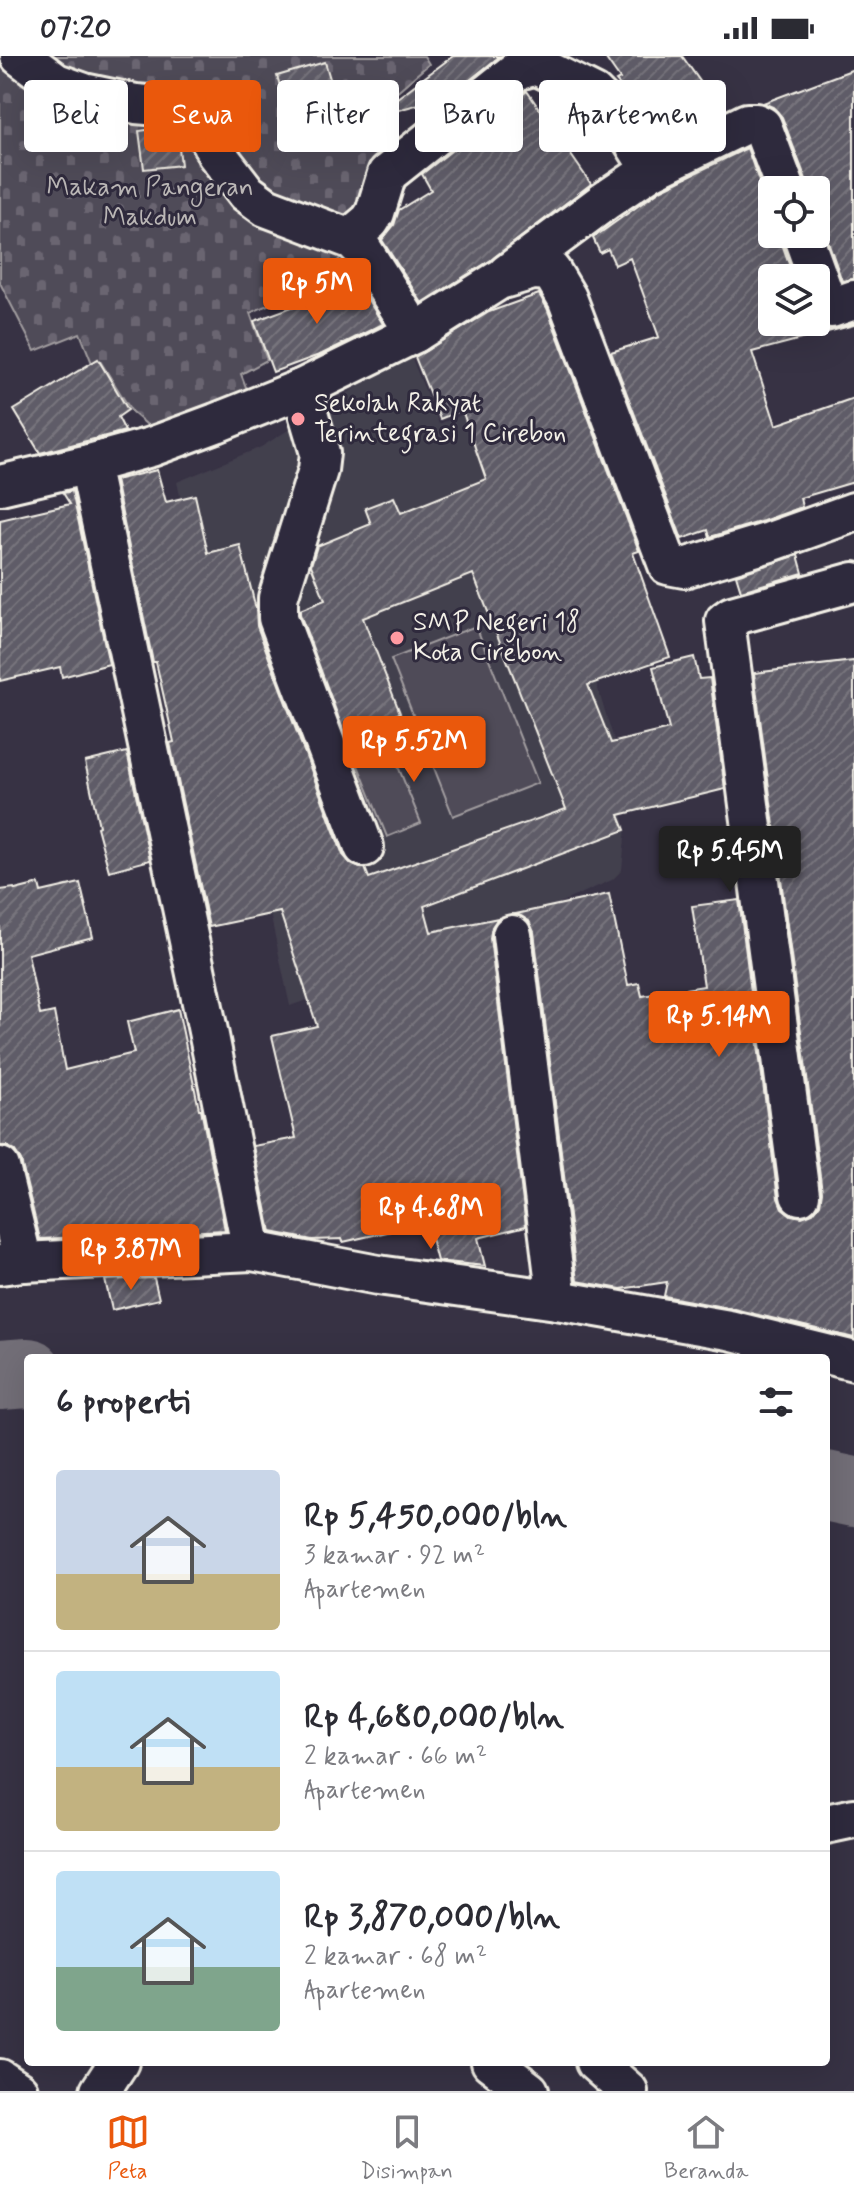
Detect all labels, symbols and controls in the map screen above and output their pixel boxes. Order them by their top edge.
text: 07:20 [40,9,112,48]
chip: Beli [24,80,128,152]
chip: Sewa [144,80,261,152]
chip: Filter [277,80,399,152]
chip: Baru [415,80,523,152]
chip: Apartemen [539,80,726,152]
park label: Makam Pangeran Makdum [46,171,254,235]
map controls [758,176,830,336]
button: locate [758,176,830,248]
pin: Rp 5M [261,258,373,326]
button: layers [758,264,830,336]
text: Rp 5M [281,267,353,301]
place label: Sekolah Rakyat Terintegrasi 1 Cirebon [314,387,566,454]
marker: Sekolah Rakyat Terintegrasi 1 Cirebon [289,410,307,428]
place label: SMP Negeri 18 Kota Cirebon [413,606,580,670]
marker: SMP Negeri 18 Kota Cirebon [388,629,406,647]
pin: Rp 5.52M [331,716,497,784]
text: Rp 5.52M [361,725,467,759]
pin: Rp 5.45M [647,826,813,894]
text: Rp 5.45M [677,835,783,869]
pin: Rp 5.14M [636,991,802,1059]
text: Rp 5.14M [667,1000,771,1034]
pin: Rp 4.68M [348,1183,514,1251]
text: Rp 4.68M [379,1192,483,1226]
pin: Rp 3.87M [48,1224,214,1292]
text: Rp 3.87M [80,1233,182,1267]
text: 6 properti [56,1380,190,1425]
icon: filters [754,1380,798,1424]
text: Rp 5,450,000/bln [304,1494,567,1539]
icon: home [120,1502,216,1598]
text: 3 kamar · 92 m² [304,1539,485,1573]
text: Apartemen [304,1573,426,1607]
text: Rp 4,680,000/bln [304,1695,564,1740]
icon: home [120,1703,216,1799]
text: 2 kamar · 66 m² [304,1740,487,1774]
text: Apartemen [304,1774,426,1808]
text: Rp 3,870,000/bln [304,1895,560,1940]
icon: home [120,1903,216,1999]
text: 2 kamar · 68 m² [304,1940,487,1974]
text: Apartemen [304,1974,426,2008]
tab: Peta [106,2110,150,2186]
tab: Disimpan [361,2110,453,2186]
tab: Beranda [664,2110,748,2186]

